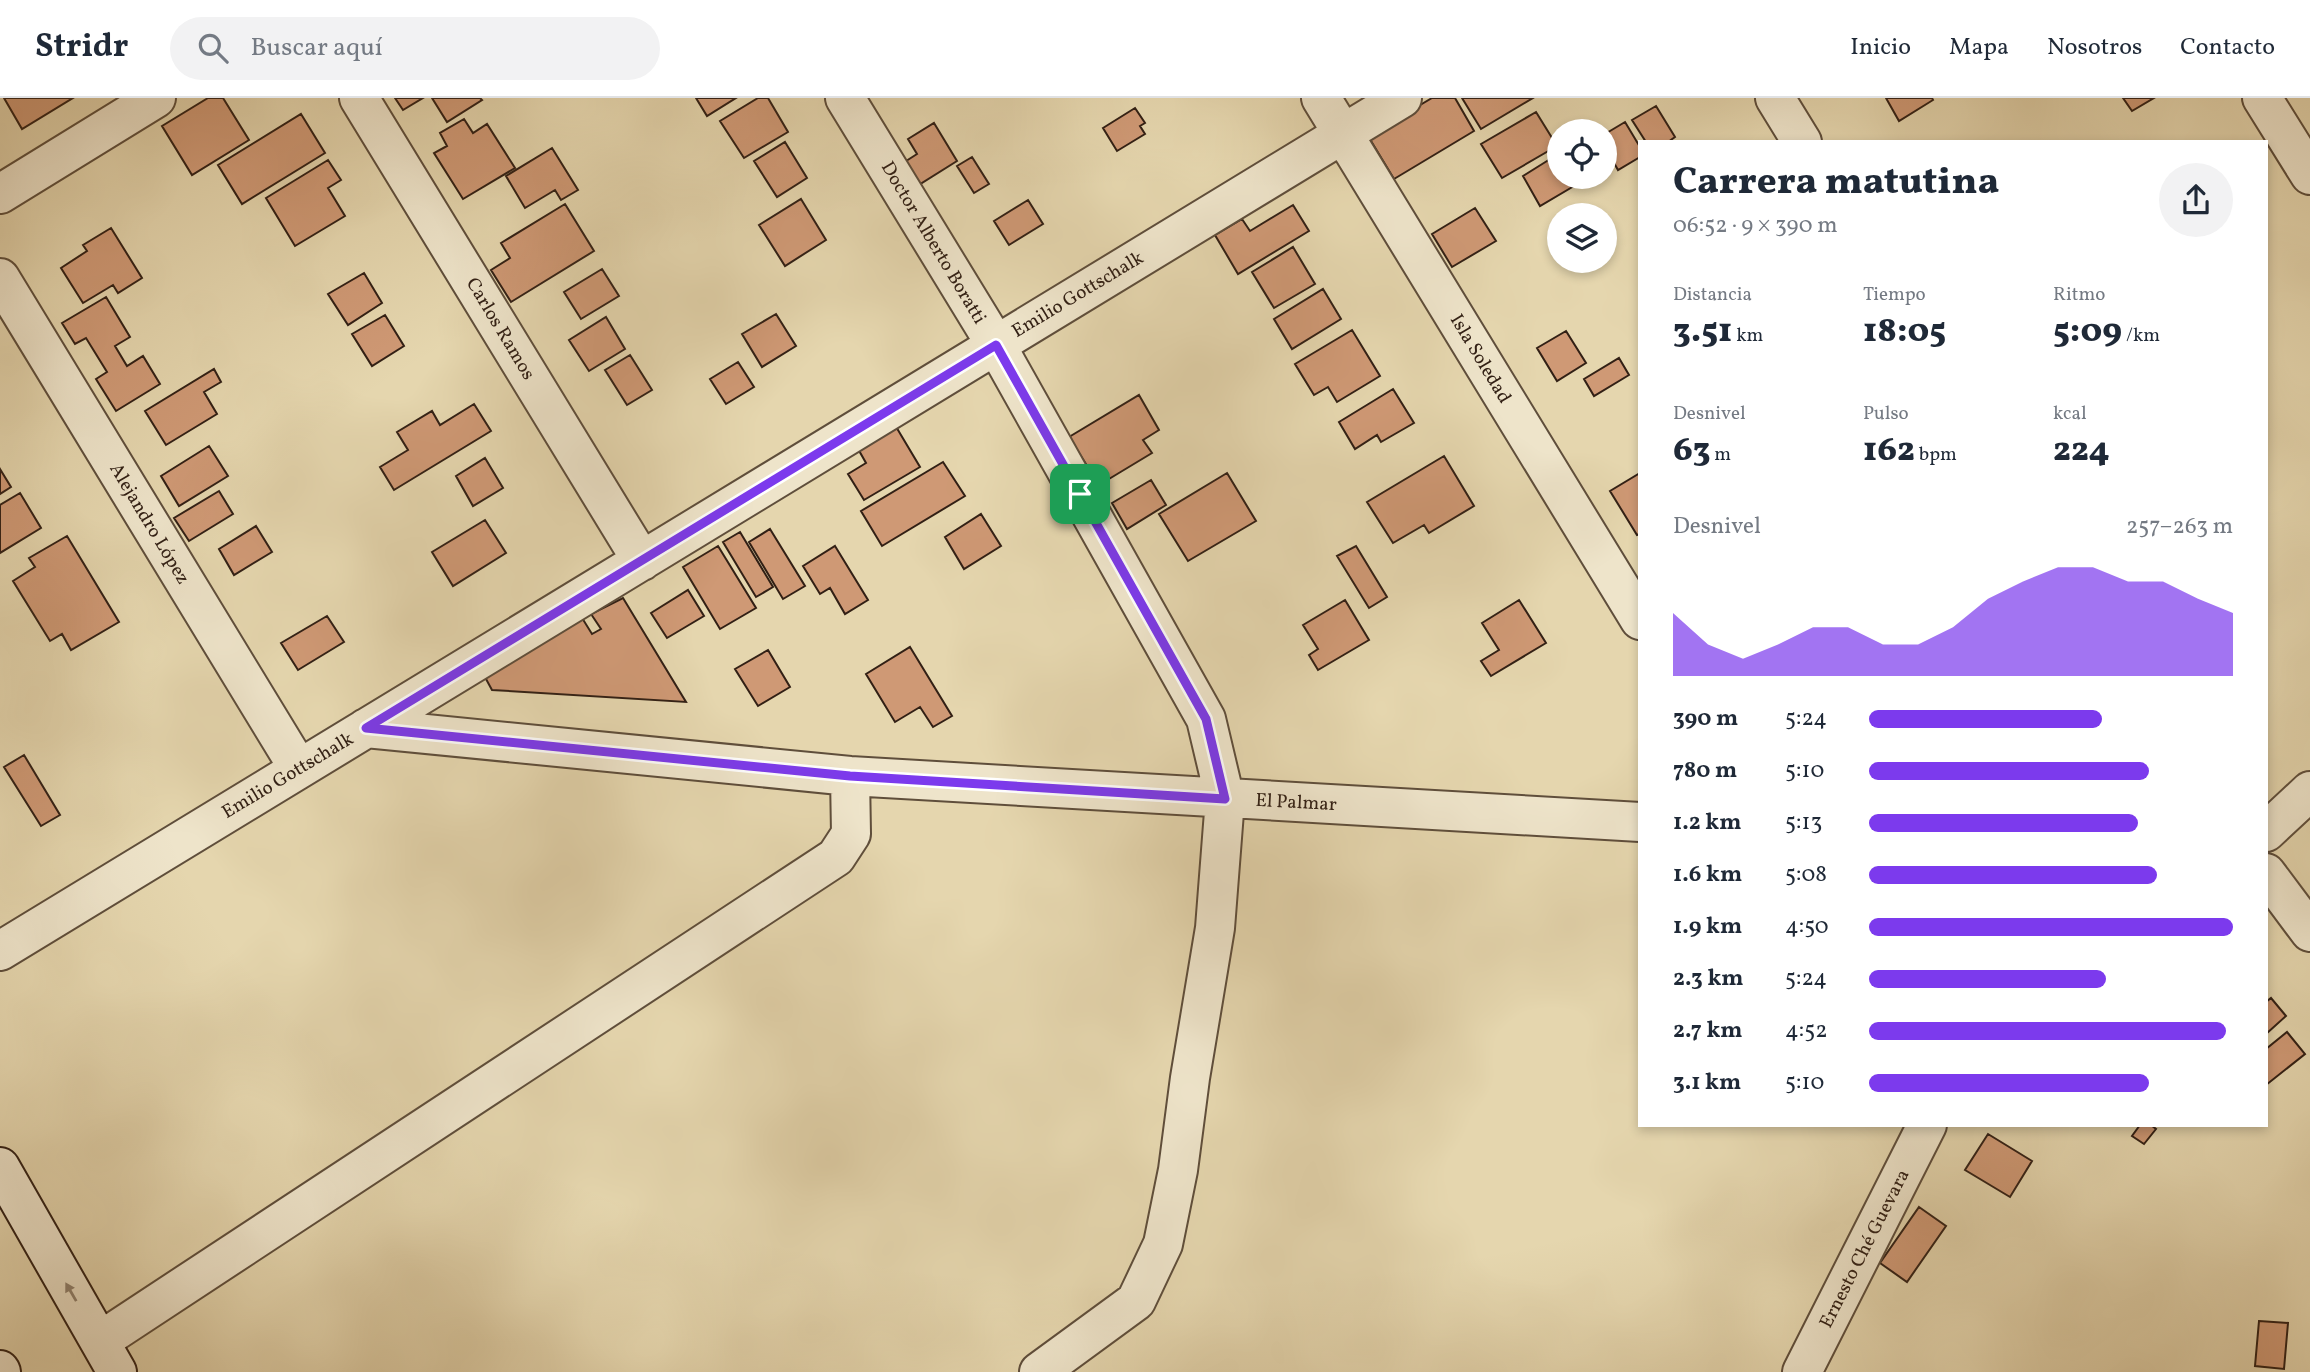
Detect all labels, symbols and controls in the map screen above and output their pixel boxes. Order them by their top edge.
search box [170,17,660,80]
text: Stridr [35,25,128,71]
icon: search [194,29,232,67]
text: Buscar aquí [250,30,383,66]
text: Inicio [1850,31,1911,65]
text: Mapa [1949,31,2009,65]
text: Nosotros [2047,31,2142,65]
text: Contacto [2180,31,2275,65]
map controls [1547,119,1617,273]
button: locate [1547,119,1617,189]
street label: Doctor Alberto Boratti [874,157,992,329]
text: Carrera matutina [1673,157,1999,210]
button: share [2159,163,2233,237]
button: layers [1547,203,1617,273]
text: 06:52 · 9 × 390 m [1673,210,1838,242]
street label: Emilio Gottschalk [1007,245,1149,345]
street label: Carlos Ramos [459,273,541,385]
text: Distancia [1673,282,1752,308]
text: Tiempo [1863,282,1926,308]
text: Ritmo [2053,282,2105,308]
text: 3.51 [1673,308,1732,356]
text: 18:05 [1863,308,1946,356]
text: 5:09 [2053,308,2122,356]
street label: Isla Soledad [1443,310,1517,408]
text: km [1732,323,1763,349]
text: /km [2122,323,2160,349]
text: Desnivel [1673,401,1746,427]
text: Pulso [1863,401,1909,427]
text: kcal [2053,401,2087,427]
text: 63 [1673,427,1711,475]
text: 162 [1863,427,1915,475]
text: 224 [2053,427,2110,475]
text: m [1711,442,1731,468]
text: bpm [1915,442,1957,468]
street label: Alejandro López [103,459,195,589]
pin [1050,464,1110,524]
icon: arrive [1061,475,1099,513]
text: Desnivel [1673,511,1761,543]
text: 257–263 m [2126,511,2233,543]
text: 390 m [1673,703,1738,735]
text: 5:24 [1785,703,1827,735]
street label: Emilio Gottschalk [217,726,359,826]
text: 780 m [1673,755,1737,787]
text: 5:10 [1785,755,1824,787]
street label: El Palmar [1255,788,1337,818]
text: 1.2 km [1673,807,1742,839]
text: 5:13 [1785,807,1822,839]
text: 1.6 km [1673,859,1742,891]
text: 5:08 [1785,859,1827,891]
text: 1.9 km [1673,911,1742,943]
text: 4:50 [1785,911,1829,943]
text: 2.3 km [1673,963,1744,995]
text: 5:24 [1785,963,1827,995]
text: 2.7 km [1673,1015,1743,1047]
text: 4:52 [1785,1015,1828,1047]
text: 3.1 km [1673,1067,1741,1099]
text: 5:10 [1785,1067,1824,1099]
street label: Ernesto Ché Guevara [1814,1165,1916,1333]
one-way arrow [65,1282,77,1301]

